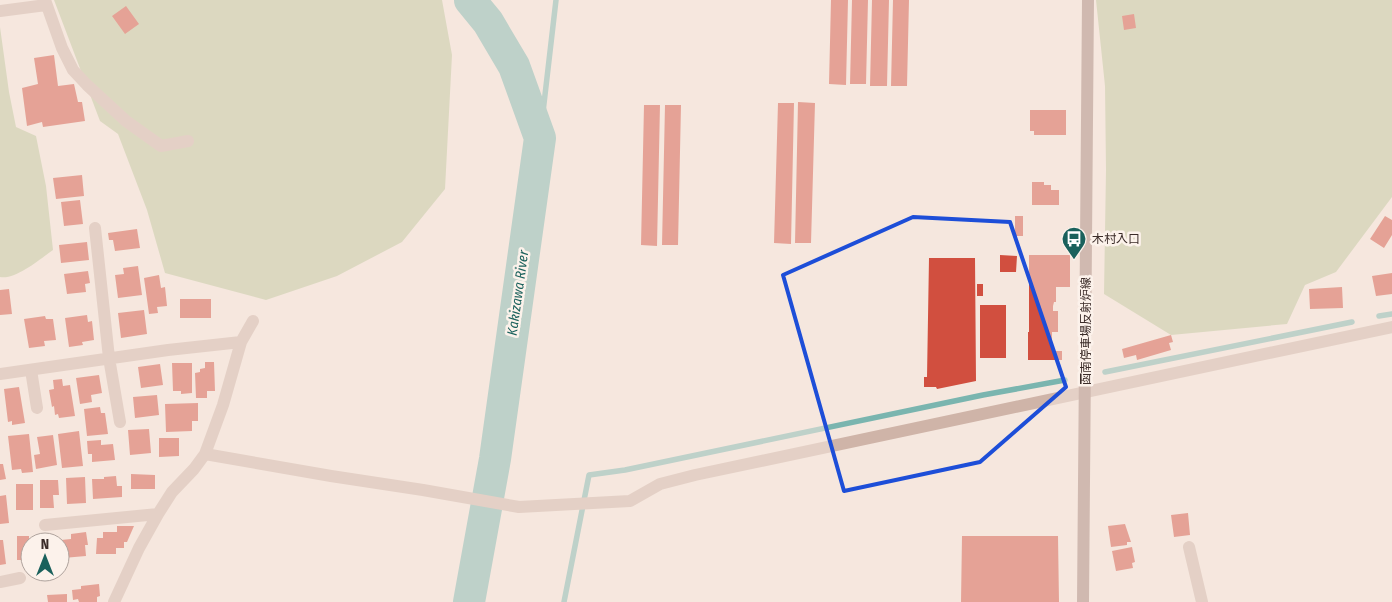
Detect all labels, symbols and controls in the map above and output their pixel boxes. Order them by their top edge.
bus stop icon: 木村入口 [1061,226,1087,260]
place label: 木村入口 [1092,232,1140,246]
water label: Kakizawa River [504,248,533,337]
street label: 函南停車場反射炉線 [1079,277,1093,385]
north arrow [20,532,70,582]
text: N [41,536,49,553]

